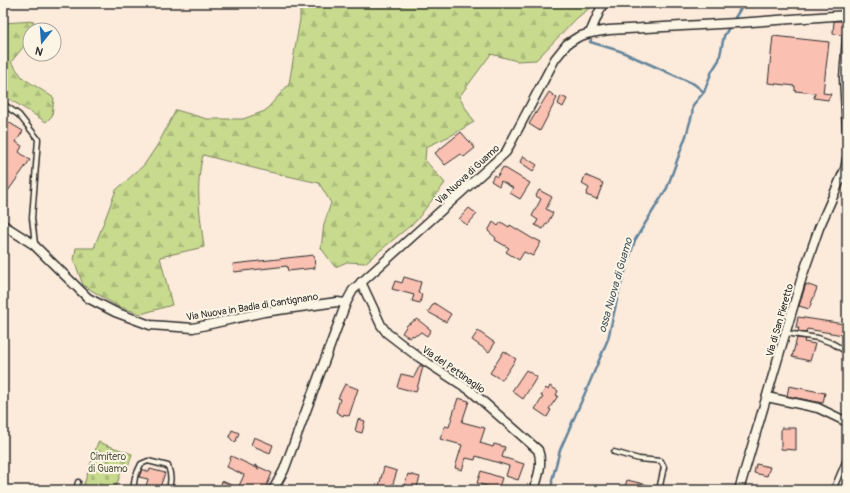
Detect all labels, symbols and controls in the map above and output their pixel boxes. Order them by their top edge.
north arrow [22,22,62,62]
text: N [33,44,45,58]
street label: Via Nuova di Guamo [433,142,502,207]
water label: ossa Nuova di Guamo [596,235,636,334]
street label: Via di San Pieretto [764,282,796,358]
street label: Via Nuova in Badia di Cantignano [185,291,320,323]
street label: Via del Pettinaglio [420,344,488,396]
park label: Cimitero di Guamo [88,451,128,475]

